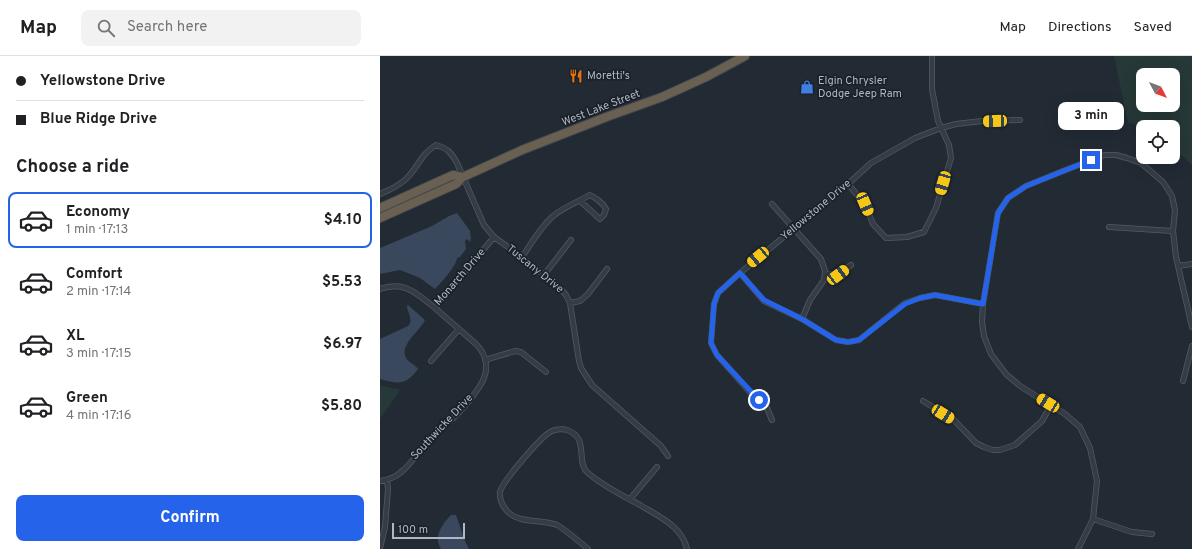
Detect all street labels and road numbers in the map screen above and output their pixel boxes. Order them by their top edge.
street label: West Lake Street [560,87,642,129]
street label: Yellowstone Drive [778,176,854,244]
street label: Tuscany Drive [504,242,566,296]
street label: Monarch Drive [431,245,489,309]
street label: Southwicke Drive [408,391,476,463]

